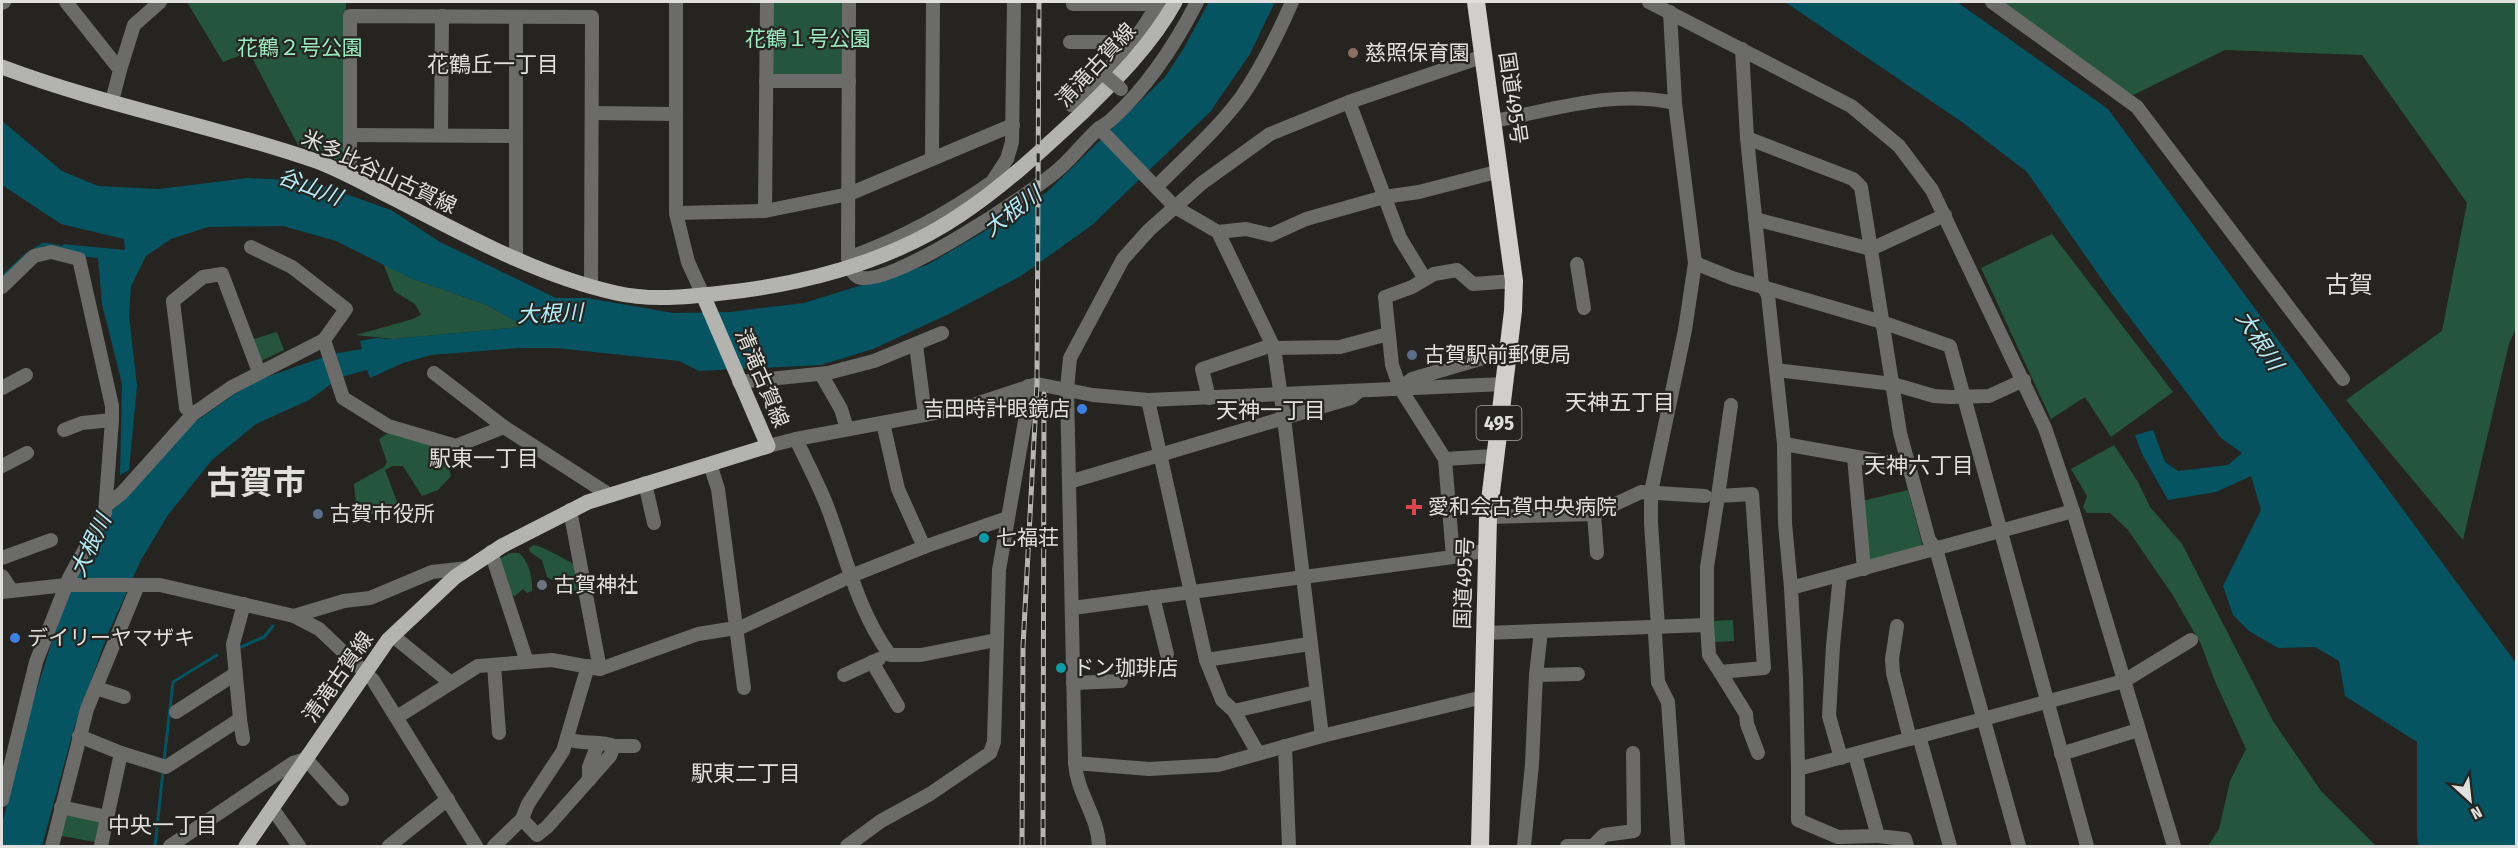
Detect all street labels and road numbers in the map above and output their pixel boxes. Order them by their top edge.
street label: 清滝古賀線 [1051,18,1141,112]
street label: 国道495号 [1494,50,1532,146]
street label: 米多比谷山古賀線 [297,125,461,219]
street label: 清滝古賀線 [730,325,794,431]
road number: 495 [1476,406,1522,440]
street label: 国道495号 [1449,536,1479,630]
street label: 清滝古賀線 [297,627,379,727]

